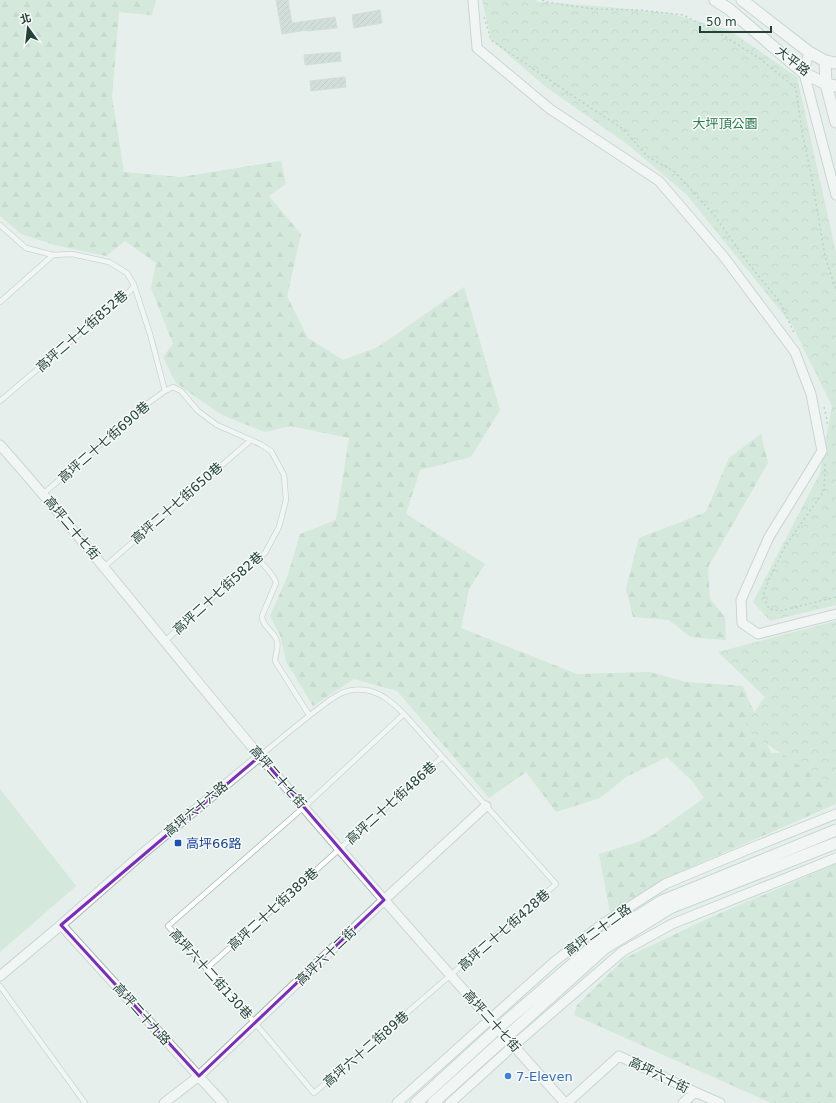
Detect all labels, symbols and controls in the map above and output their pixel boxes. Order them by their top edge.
north arrow [8,8,48,48]
scale bar [700,8,771,34]
text: 北 [19,11,33,27]
text: 50 m [706,15,737,29]
street label: 大平路 [773,43,813,79]
park label: 大坪頂公園 [692,116,758,131]
street label: 高坪二十七街852巷 [33,287,131,375]
street label: 高坪二十七街690巷 [55,398,153,486]
street label: 高坪二十七街650巷 [128,459,226,547]
street label: 高坪二十七街 [41,493,103,563]
street label: 高坪二十七街582巷 [170,549,266,637]
street label: 高坪二十七街 [247,743,309,811]
street label: 高坪二十七街486巷 [343,759,439,847]
street label: 高坪六十六路 [161,778,231,840]
place label: 高坪66路 [186,836,242,851]
marker: 高坪66路 [173,838,183,848]
street label: 高坪二十七街389巷 [225,865,321,953]
street label: 高坪二十七街428巷 [455,886,553,974]
street label: 高坪二十二路 [562,901,634,959]
street label: 高坪六十二街 [293,924,359,988]
street label: 高坪六十二街130巷 [167,926,255,1022]
street label: 高坪二十九路 [110,980,174,1048]
street label: 高坪二十七街 [460,987,524,1055]
street label: 高坪六十二街89巷 [320,1008,412,1090]
street label: 高坪六十街 [626,1054,692,1096]
place label: 7-Eleven [516,1069,573,1084]
marker: 7-Eleven [503,1071,513,1081]

